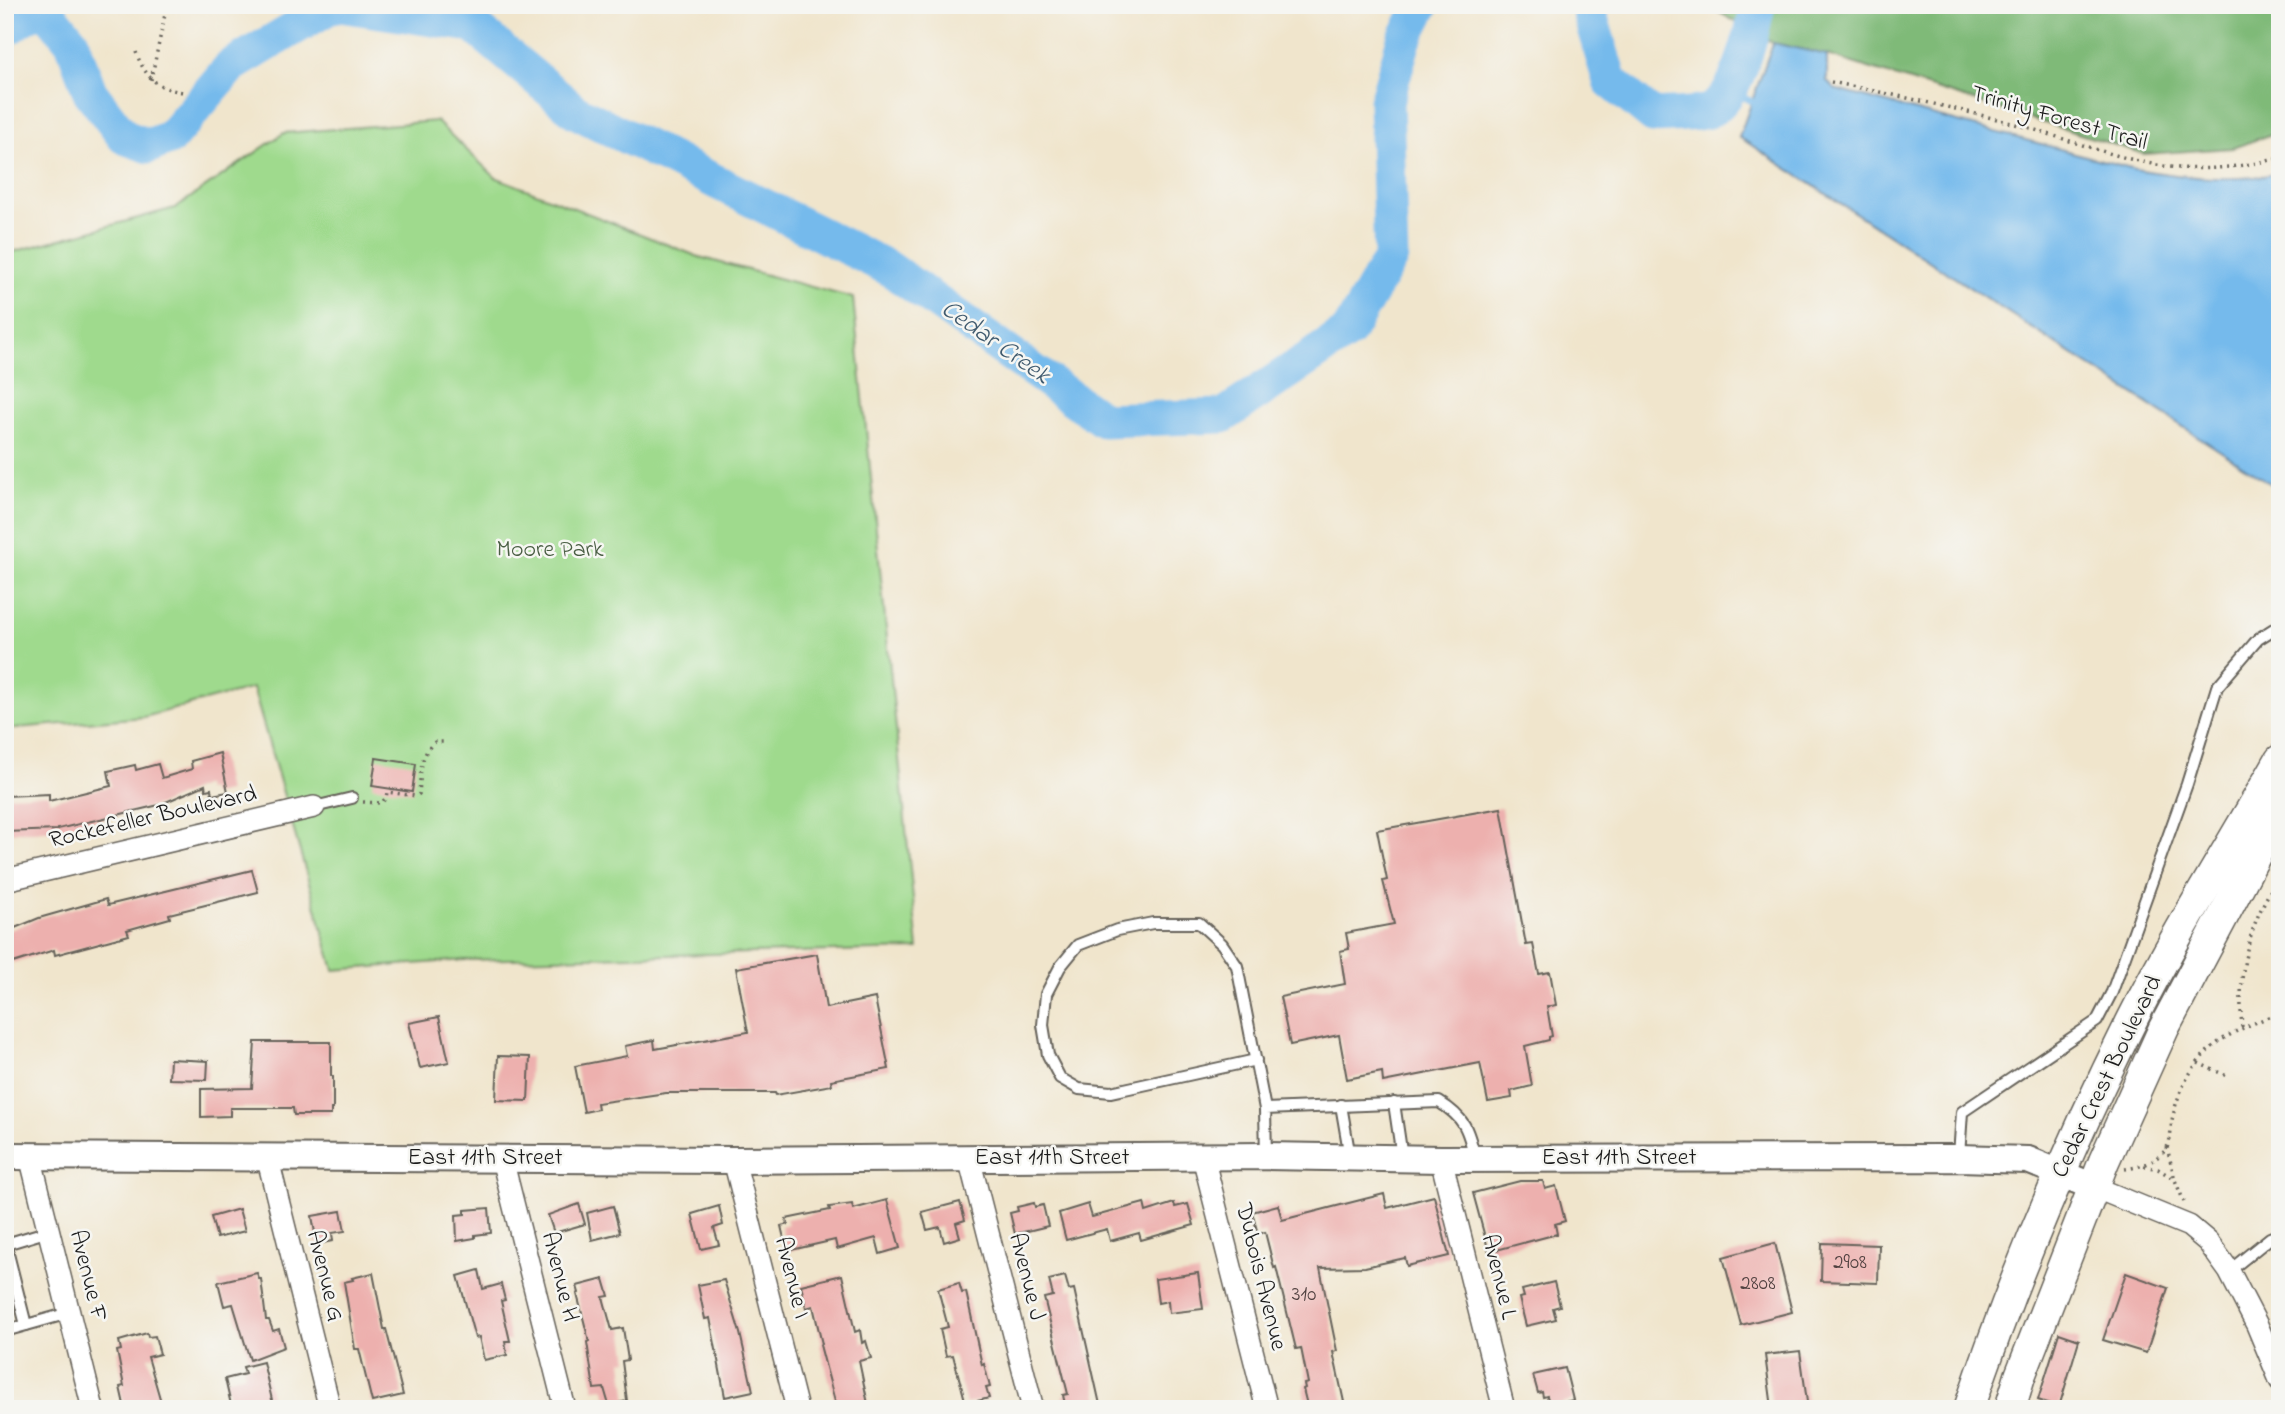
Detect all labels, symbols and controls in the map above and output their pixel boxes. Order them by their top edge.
street label: Trinity Forest Trail [1966,77,2151,162]
water label: Cedar Creek [932,291,1059,396]
park label: Moore Park [496,533,604,568]
street label: Rockefeller Boulevard [46,777,261,859]
street label: Cedar Crest Boulevard [2044,969,2173,1184]
street label: East 11th Street [408,1141,563,1176]
street label: East 11th Street [975,1141,1130,1176]
street label: East 11th Street [1542,1141,1697,1176]
street label: Dubois Avenue [1225,1199,1295,1355]
street label: Avenue F [59,1226,115,1326]
street label: Avenue G [296,1227,352,1325]
street label: Avenue H [531,1228,587,1326]
street label: Avenue J [998,1229,1054,1325]
street label: Avenue L [1471,1231,1525,1323]
street label: Avenue I [764,1233,818,1323]
house number: 2908 [1833,1248,1867,1278]
house number: 2808 [1740,1269,1776,1299]
house number: 310 [1292,1280,1316,1310]

